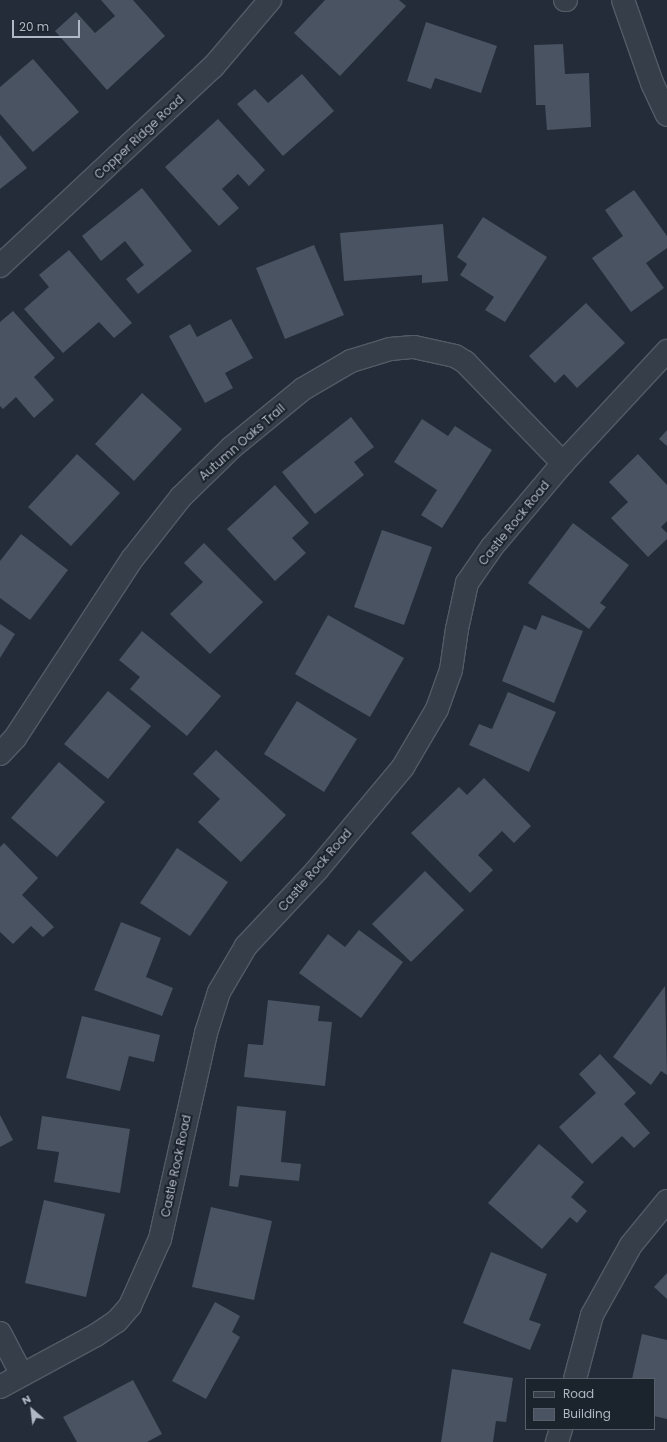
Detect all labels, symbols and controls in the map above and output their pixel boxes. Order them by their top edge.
scale bar [14,12,82,38]
text: 20 m [19,18,49,35]
street label: Copper Ridge Road [91,92,187,182]
street label: Autumn Oaks Trail [196,401,288,483]
street label: Castle Rock Road [476,478,552,568]
street label: Castle Rock Road [275,826,355,914]
street label: Castle Rock Road [158,1113,194,1219]
legend [525,1378,655,1430]
text: Road [563,1385,594,1402]
north arrow [12,1390,52,1430]
text: N [19,1390,34,1408]
text: Building [563,1405,611,1422]

